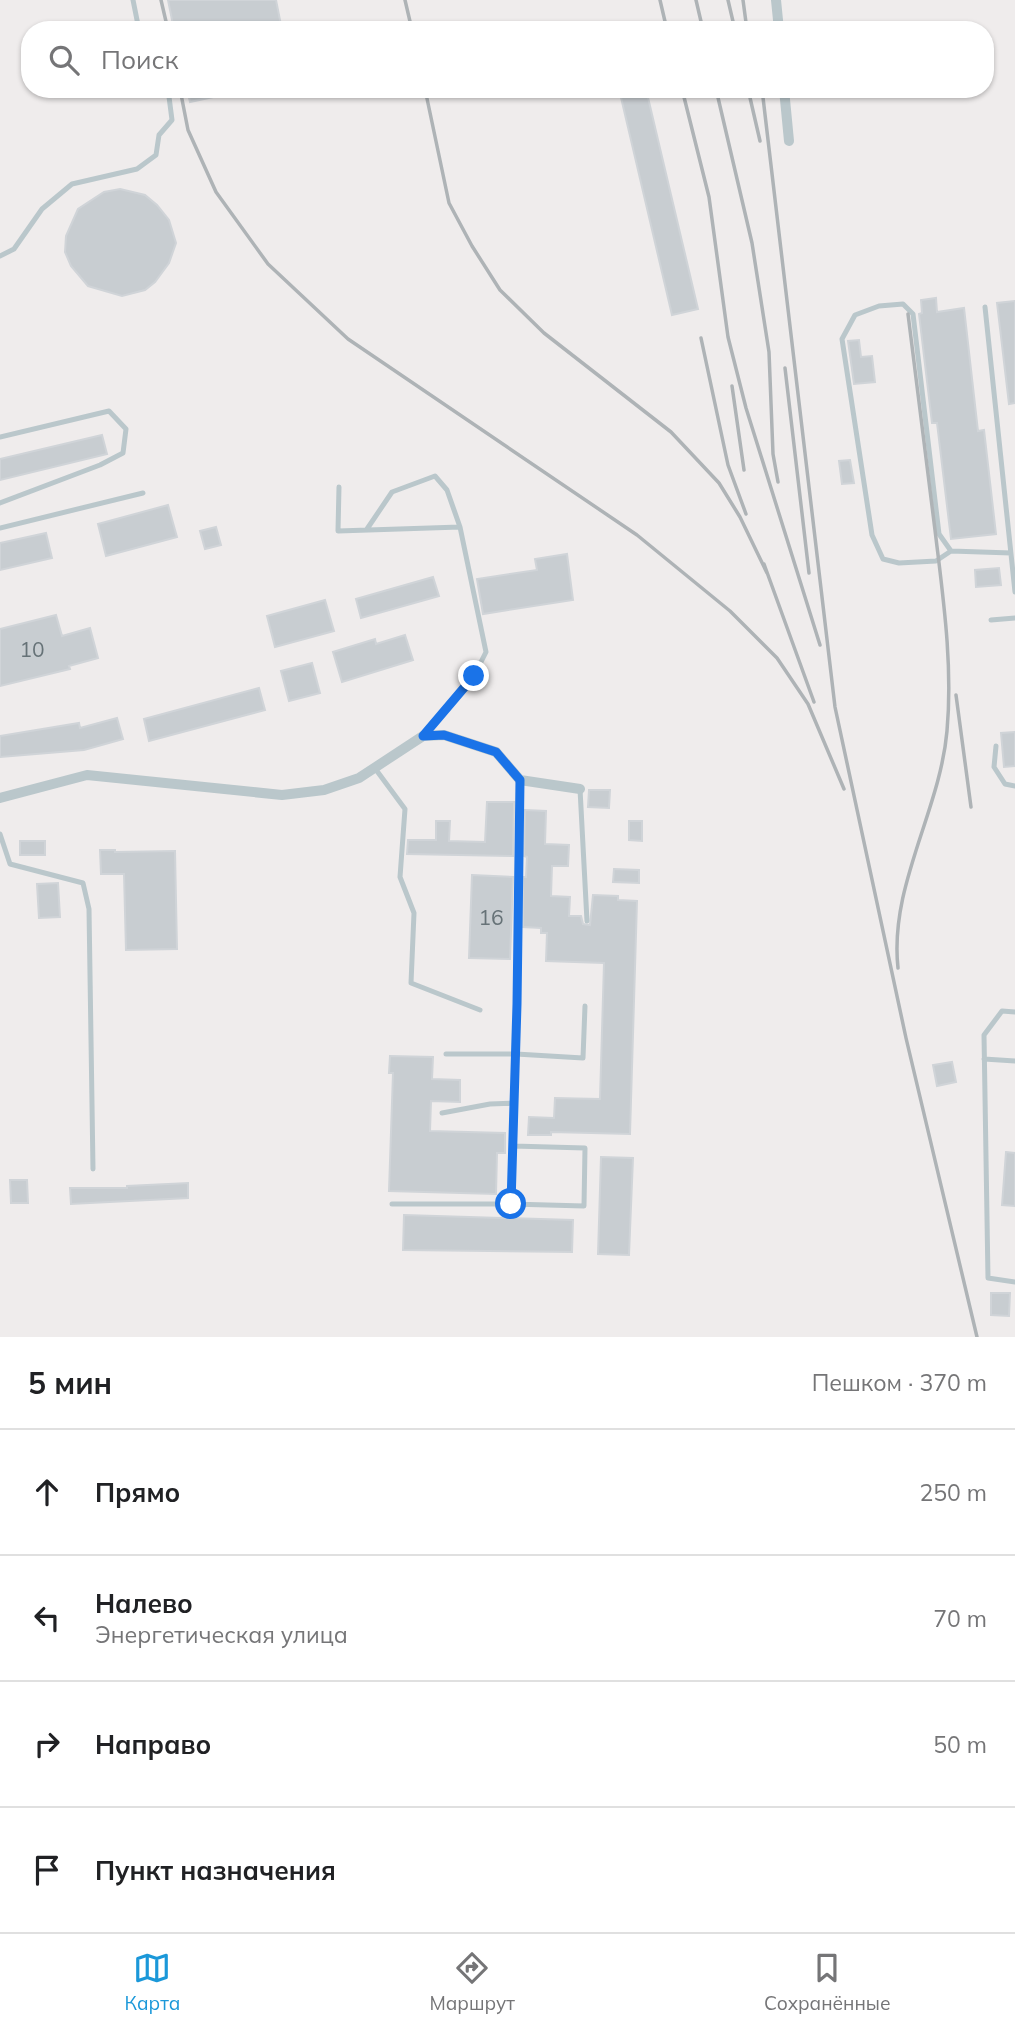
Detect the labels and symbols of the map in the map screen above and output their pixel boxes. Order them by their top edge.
house number: 10 [19,636,45,662]
route end [458,660,489,691]
house number: 16 [478,904,504,930]
route start [495,1188,526,1219]

